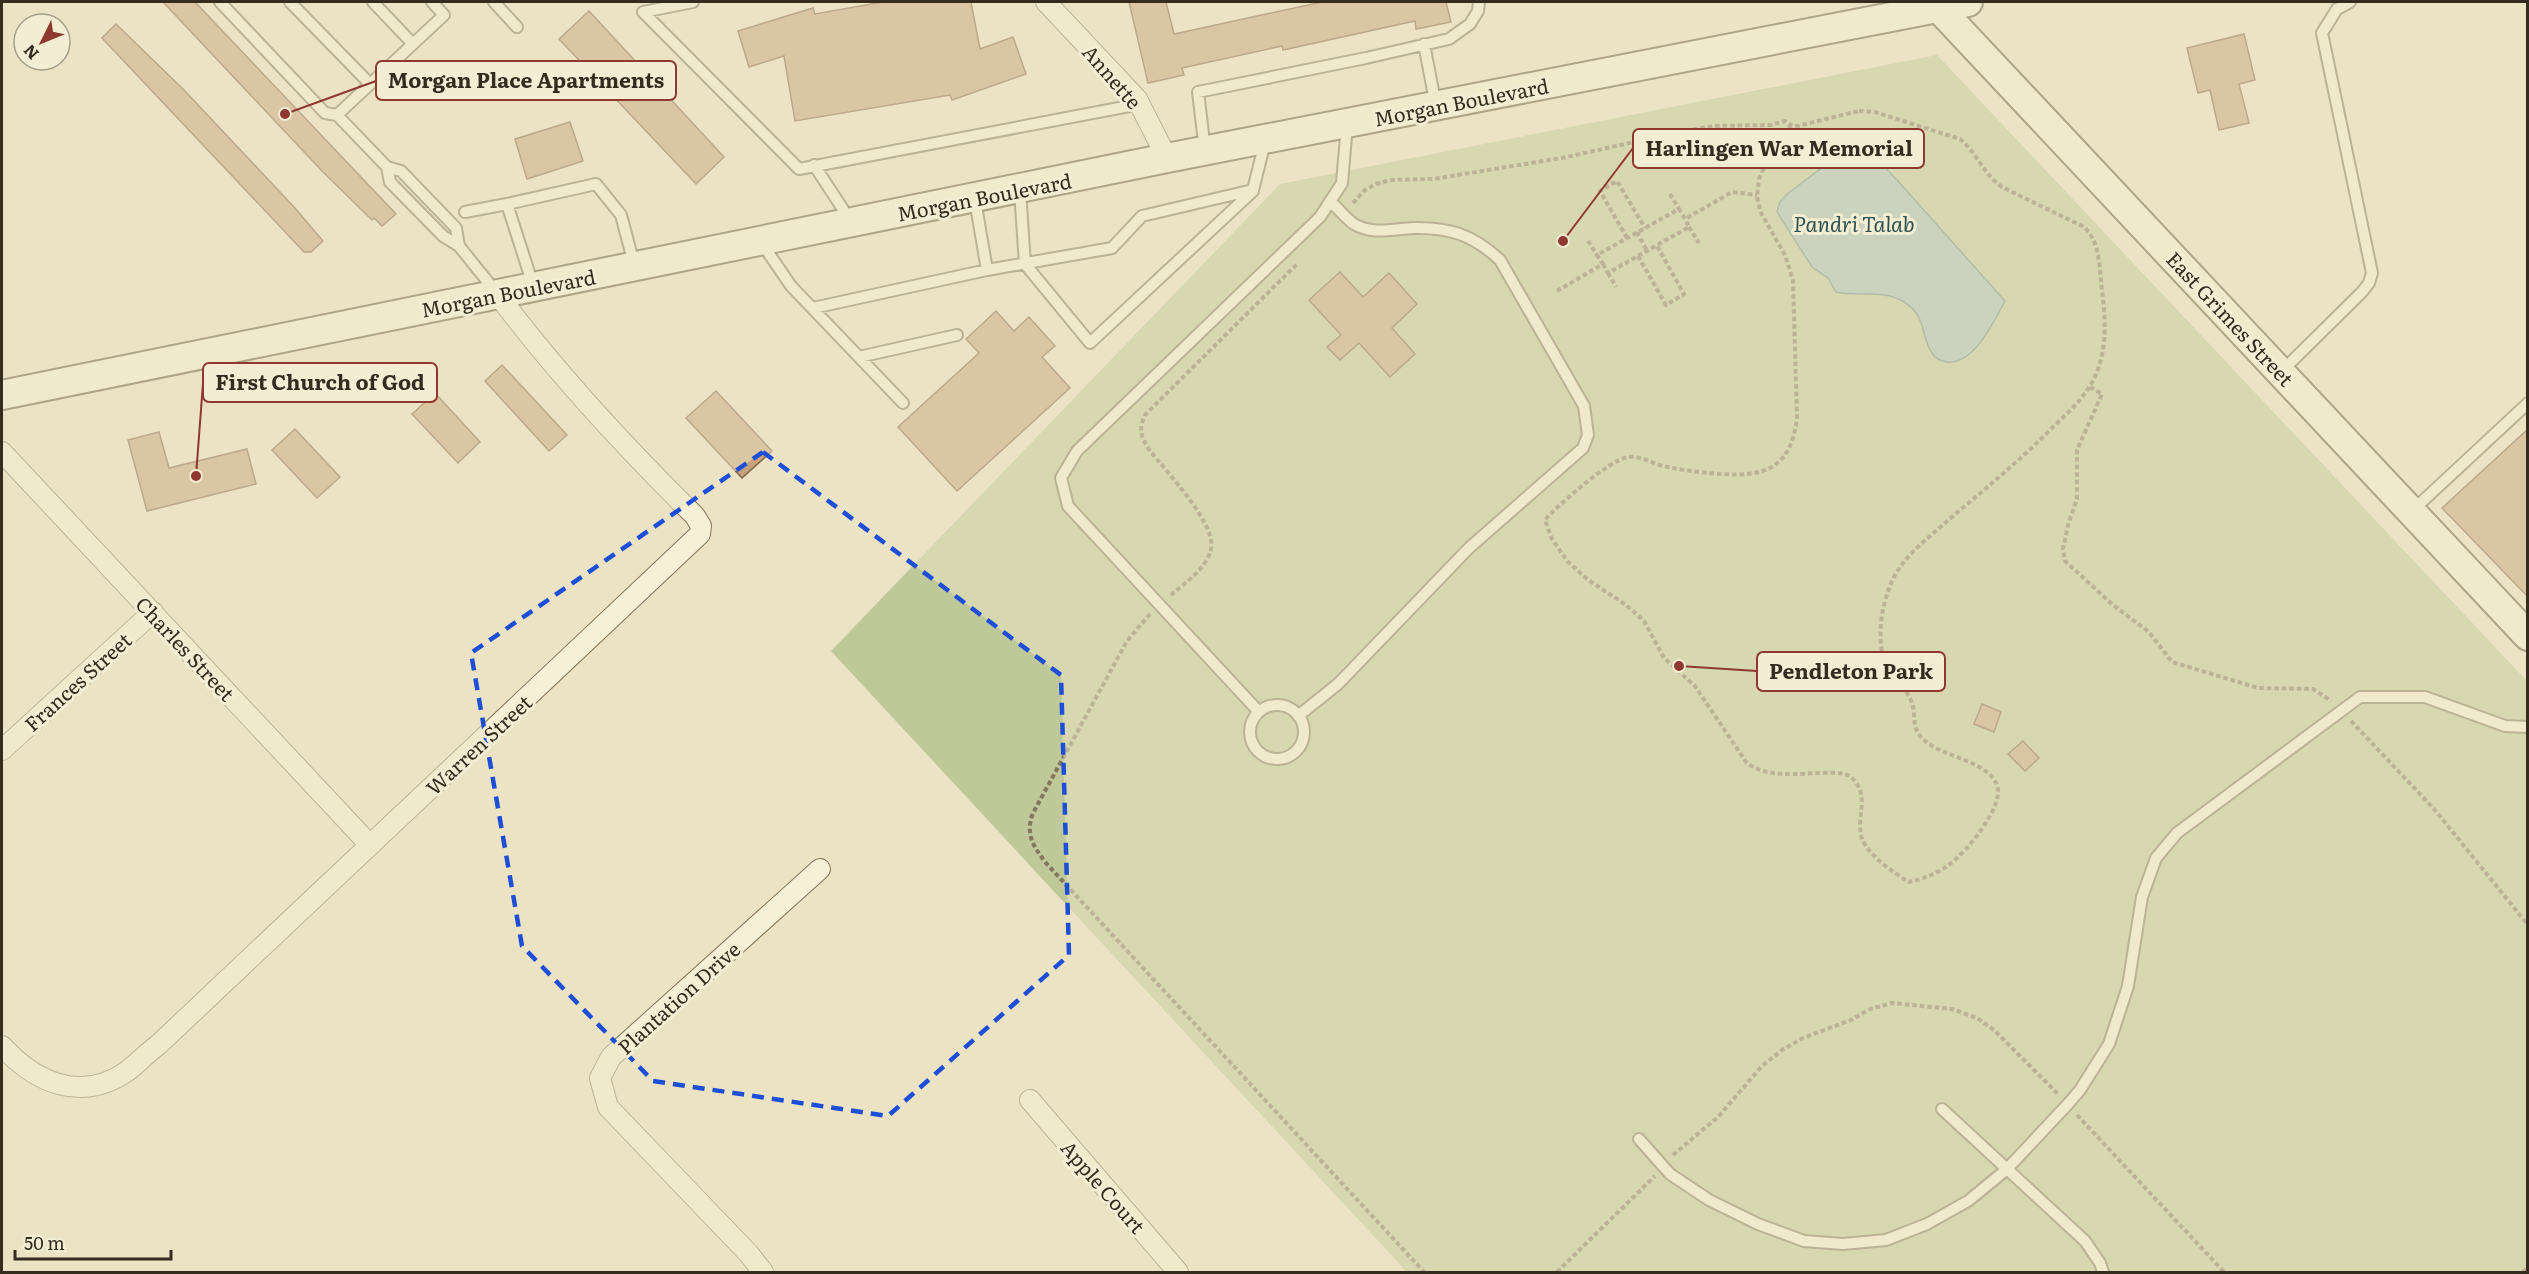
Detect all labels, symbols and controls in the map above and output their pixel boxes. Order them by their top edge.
north arrow [12,12,72,72]
street label: Annette [1076,37,1150,115]
text: N [17,40,44,66]
callout: Morgan Place Apartments [376,61,676,100]
text: Morgan Place Apartments [388,63,664,94]
street label: Morgan Boulevard [1371,69,1551,133]
callout: Harlingen War Memorial [1633,129,1924,168]
text: Harlingen War Memorial [1645,131,1913,162]
street label: Morgan Boulevard [894,164,1074,228]
water label: Pandri Talab [1793,207,1915,238]
street label: East Grimes Street [2160,244,2302,392]
street label: Morgan Boulevard [418,260,598,324]
callout: First Church of God [203,363,437,402]
text: First Church of God [215,365,425,396]
street label: Charles Street [130,589,242,707]
street label: Frances Street [17,625,137,737]
callout: Pendleton Park [1757,652,1945,691]
text: Pendleton Park [1769,654,1934,685]
street label: Warren Street [418,687,538,801]
street label: Plantation Drive [610,934,746,1060]
street label: Apple Court [1055,1133,1153,1239]
scale bar [15,1223,171,1261]
text: 50 m [24,1229,65,1256]

